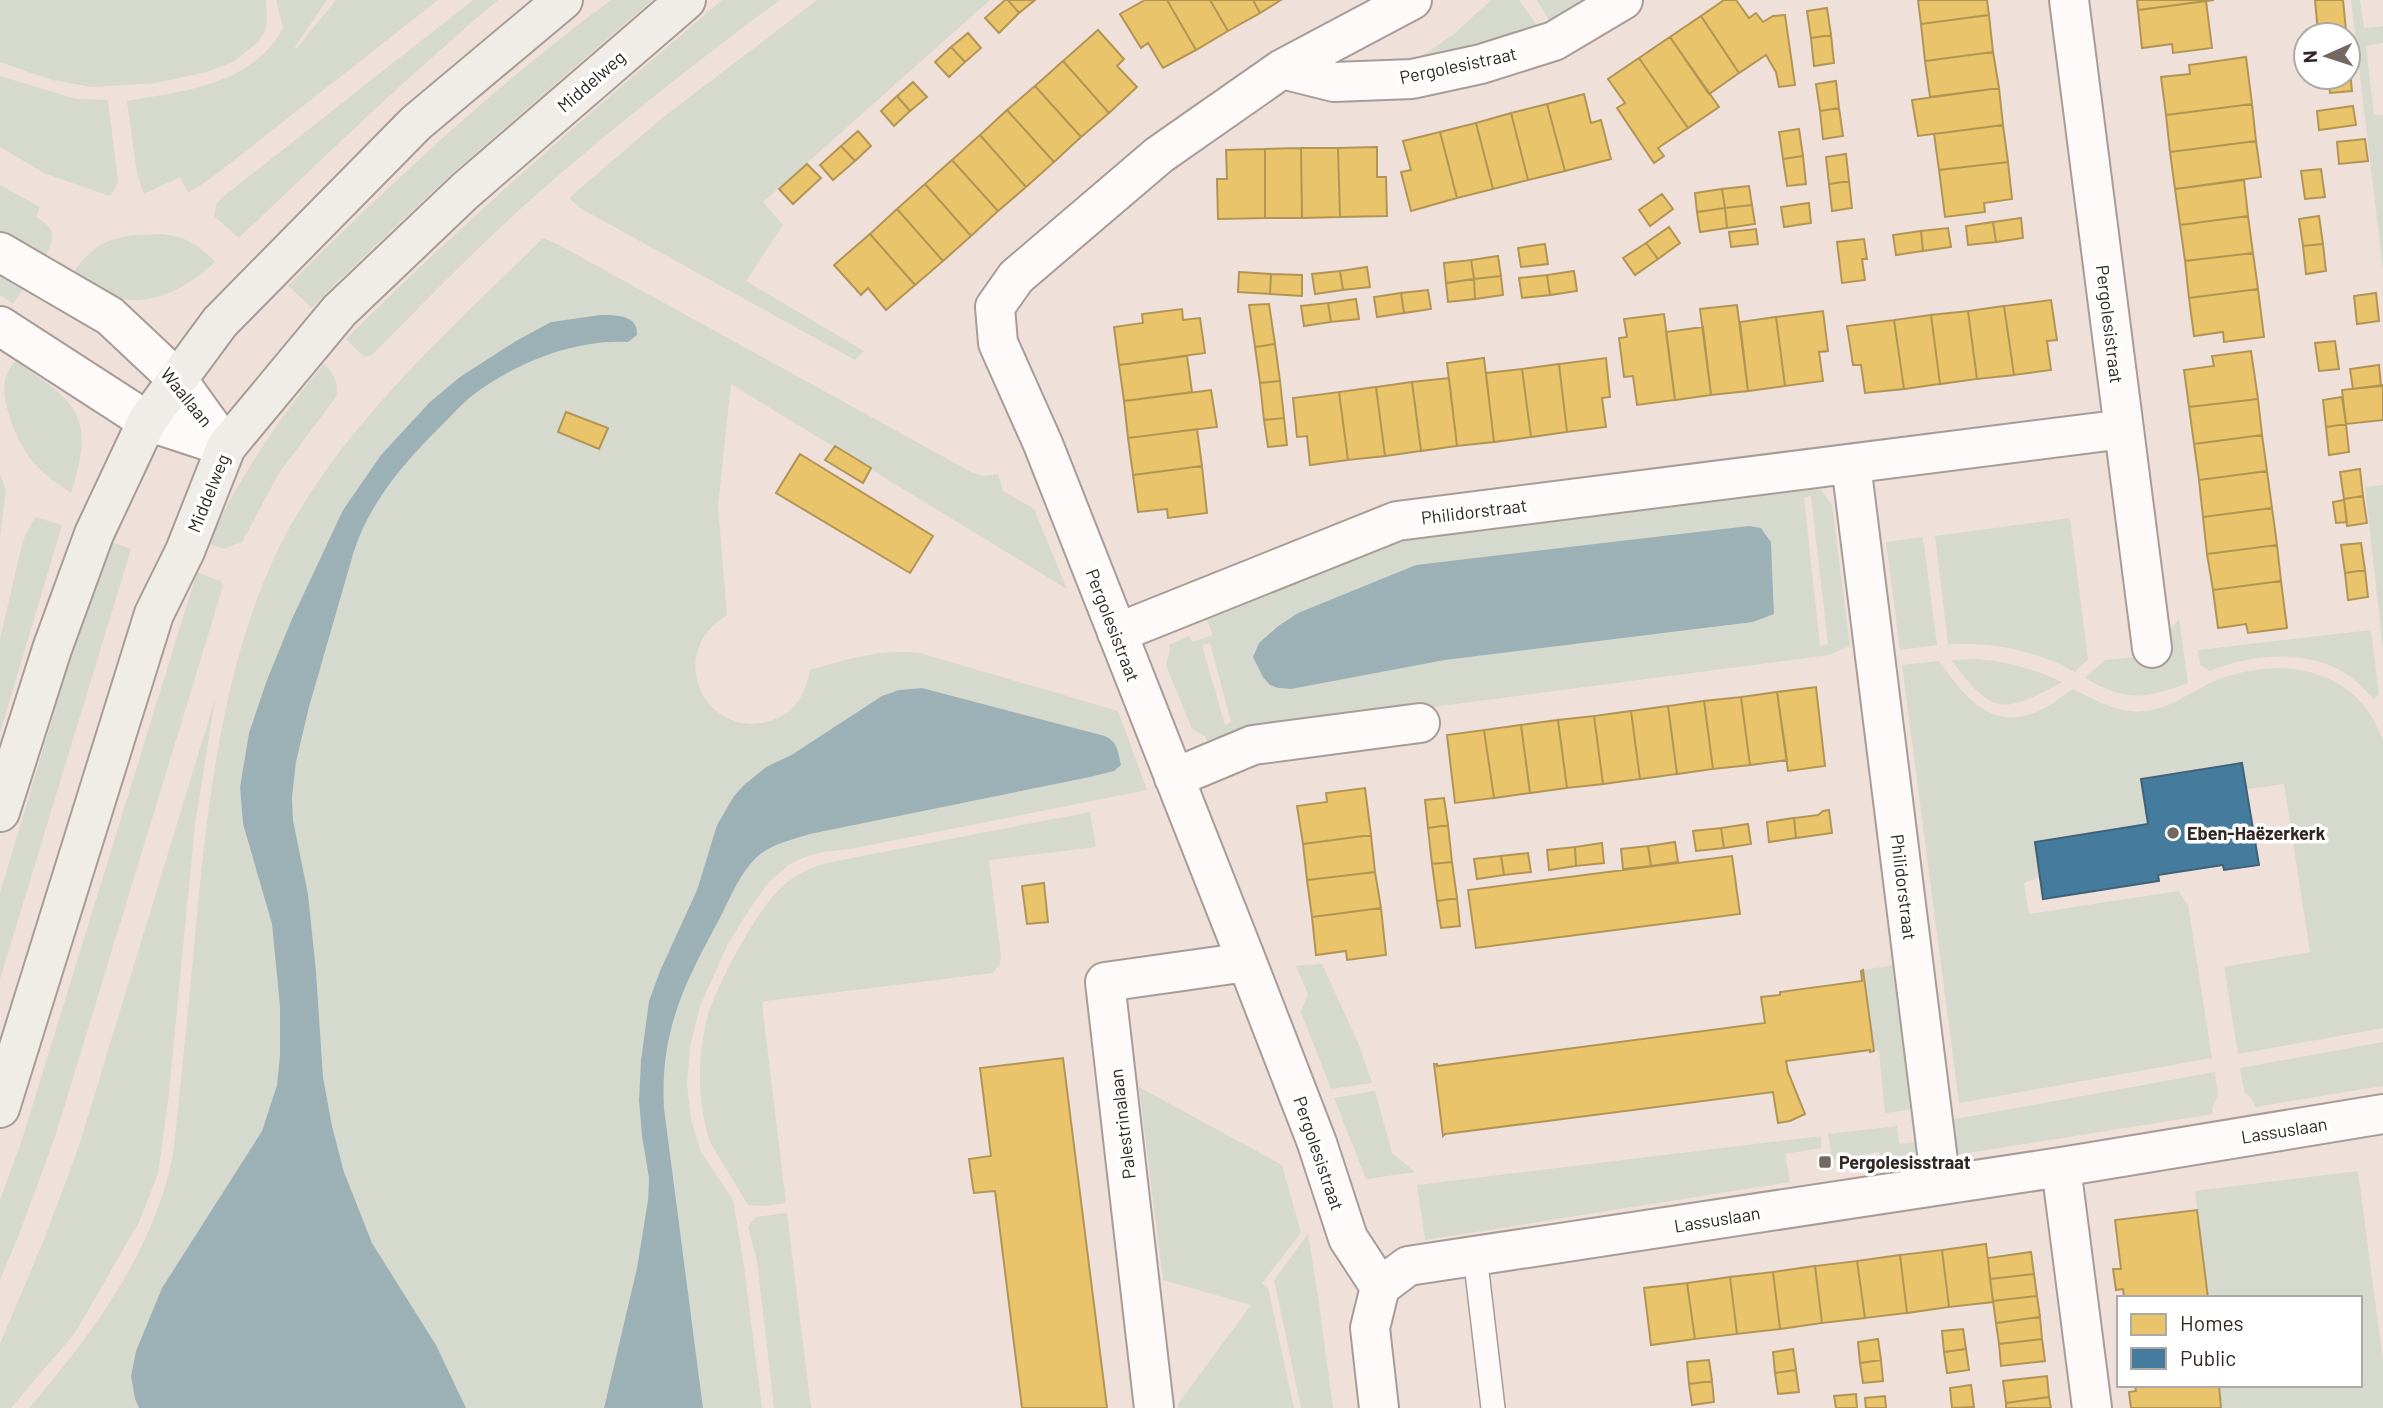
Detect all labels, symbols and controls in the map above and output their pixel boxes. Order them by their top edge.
north arrow [2292,21,2362,91]
street label: Pergolesistraat [1397,42,1519,88]
street label: Middelweg [553,46,629,116]
text: N [2298,50,2321,64]
street label: Pergolesistraat [2092,264,2128,384]
street label: Waallaan [157,363,217,431]
street label: Middelweg [182,451,234,535]
street label: Philidorstraat [1420,494,1528,528]
street label: Pergolesistraat [1081,565,1145,685]
place label: Eben-Haëzerkerk [2187,822,2326,844]
marker: Eben-Haëzerkerk [2165,825,2181,841]
street label: Philidorstraat [1887,833,1921,941]
street label: Palestrinalaan [1104,1068,1140,1180]
street label: Pergolesistraat [1289,1093,1349,1213]
street label: Lassuslaan [2239,1112,2329,1148]
place label: Pergolesisstraat [1839,1151,1971,1173]
marker: Pergolesisstraat [1817,1154,1833,1170]
street label: Lassuslaan [1672,1201,1762,1237]
legend [2117,1296,2362,1387]
text: Homes [2180,1310,2244,1335]
text: Public [2180,1345,2236,1370]

